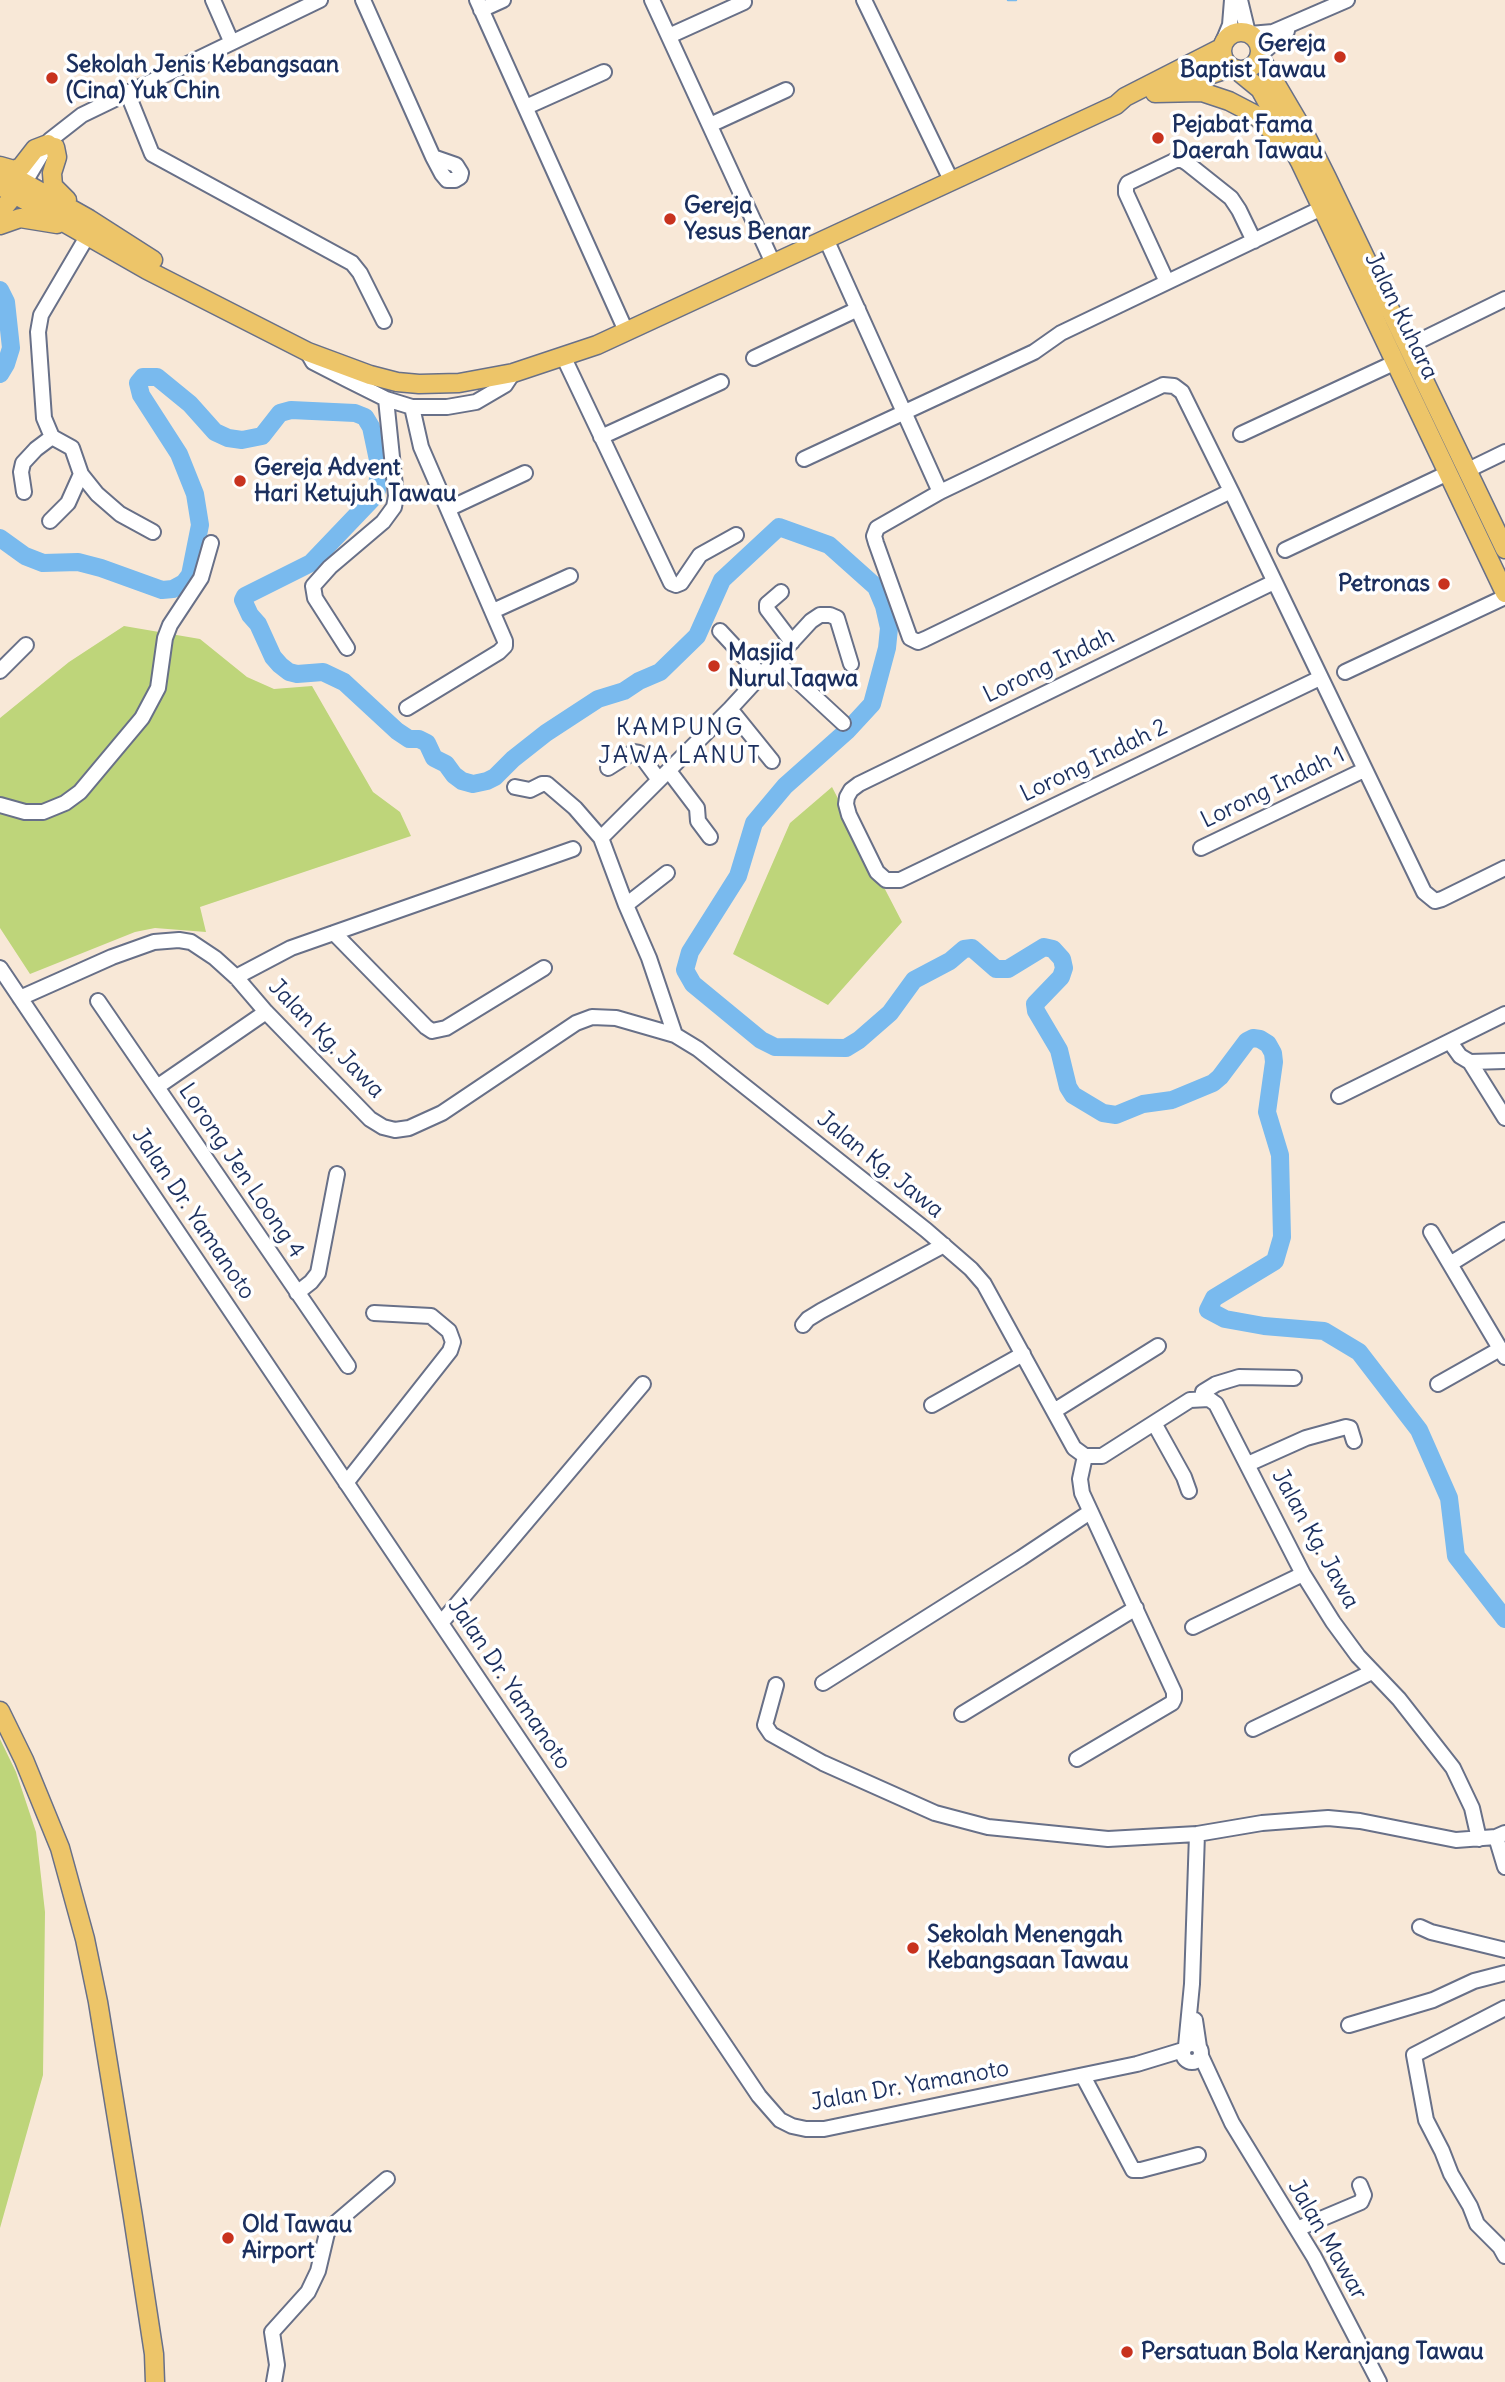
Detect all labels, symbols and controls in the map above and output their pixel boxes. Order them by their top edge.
place label: Gereja Baptist Tawau [1180,30,1326,84]
marker: Gereja Baptist Tawau [1332,49,1348,65]
place label: Sekolah Jenis Kebangsaan (Cina) Yuk Chin [66,51,339,105]
marker: Sekolah Jenis Kebangsaan (Cina) Yuk Chin [44,70,60,86]
place label: Pejabat Fama Daerah Tawau [1172,111,1323,165]
marker: Pejabat Fama Daerah Tawau [1150,130,1166,146]
place label: Gereja Yesus Benar [684,192,811,246]
marker: Gereja Yesus Benar [662,211,678,227]
street label: Jalan Kuhara [1358,248,1444,384]
place label: Gereja Advent Hari Ketujuh Tawau [254,454,456,508]
marker: Gereja Advent Hari Ketujuh Tawau [232,473,248,489]
place label: Petronas [1338,570,1430,598]
marker: Petronas [1436,576,1452,592]
street label: Lorong Indah [979,622,1119,710]
place label: Masjid Nurul Taqwa [728,639,858,693]
marker: Masjid Nurul Taqwa [706,658,722,674]
district label: KAMPUNG JAWA LANUT [600,714,760,770]
street label: Lorong Indah 2 [1016,714,1172,808]
street label: Lorong Indah 1 [1197,741,1349,835]
street label: Jalan Kg. Jawa [262,974,390,1104]
street label: Lorong Jen Loong 4 [172,1078,310,1264]
street label: Jalan Kg. Jawa [811,1106,949,1224]
street label: Jalan Dr. Yamanoto [125,1123,261,1305]
street label: Jalan Kg. Jawa [1265,1465,1365,1613]
street label: Jalan Dr. Yamanoto [441,1593,577,1775]
place label: Sekolah Menengah Kebangsaan Tawau [927,1921,1129,1975]
marker: Sekolah Menengah Kebangsaan Tawau [905,1940,921,1956]
street label: Jalan Dr. Yamanoto [809,2055,1011,2117]
street label: Jalan Mawar [1282,2175,1372,2305]
place label: Old Tawau Airport [242,2211,352,2265]
marker: Old Tawau Airport [220,2230,236,2246]
place label: Persatuan Bola Keranjang Tawau [1141,2338,1484,2366]
marker: Persatuan Bola Keranjang Tawau [1119,2344,1135,2360]

